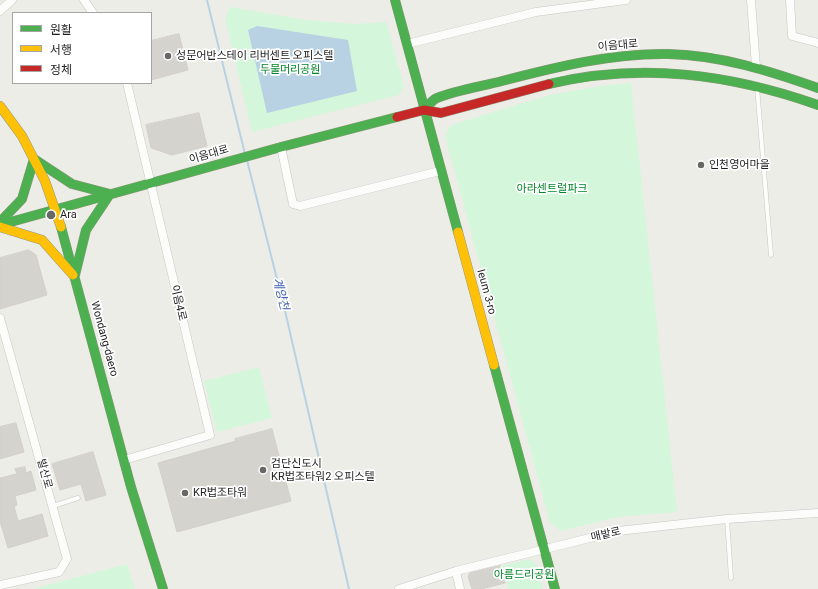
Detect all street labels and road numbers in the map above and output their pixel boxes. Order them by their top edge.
street label: 이음대로 [597,38,639,54]
street label: 이음대로 [188,143,230,167]
street label: Ieum 3-ro [474,268,498,316]
street label: 이음4로 [167,284,189,322]
street label: Wondang-daero [88,300,120,378]
street label: 발산로 [34,458,54,490]
street label: 매밭로 [590,525,622,545]

